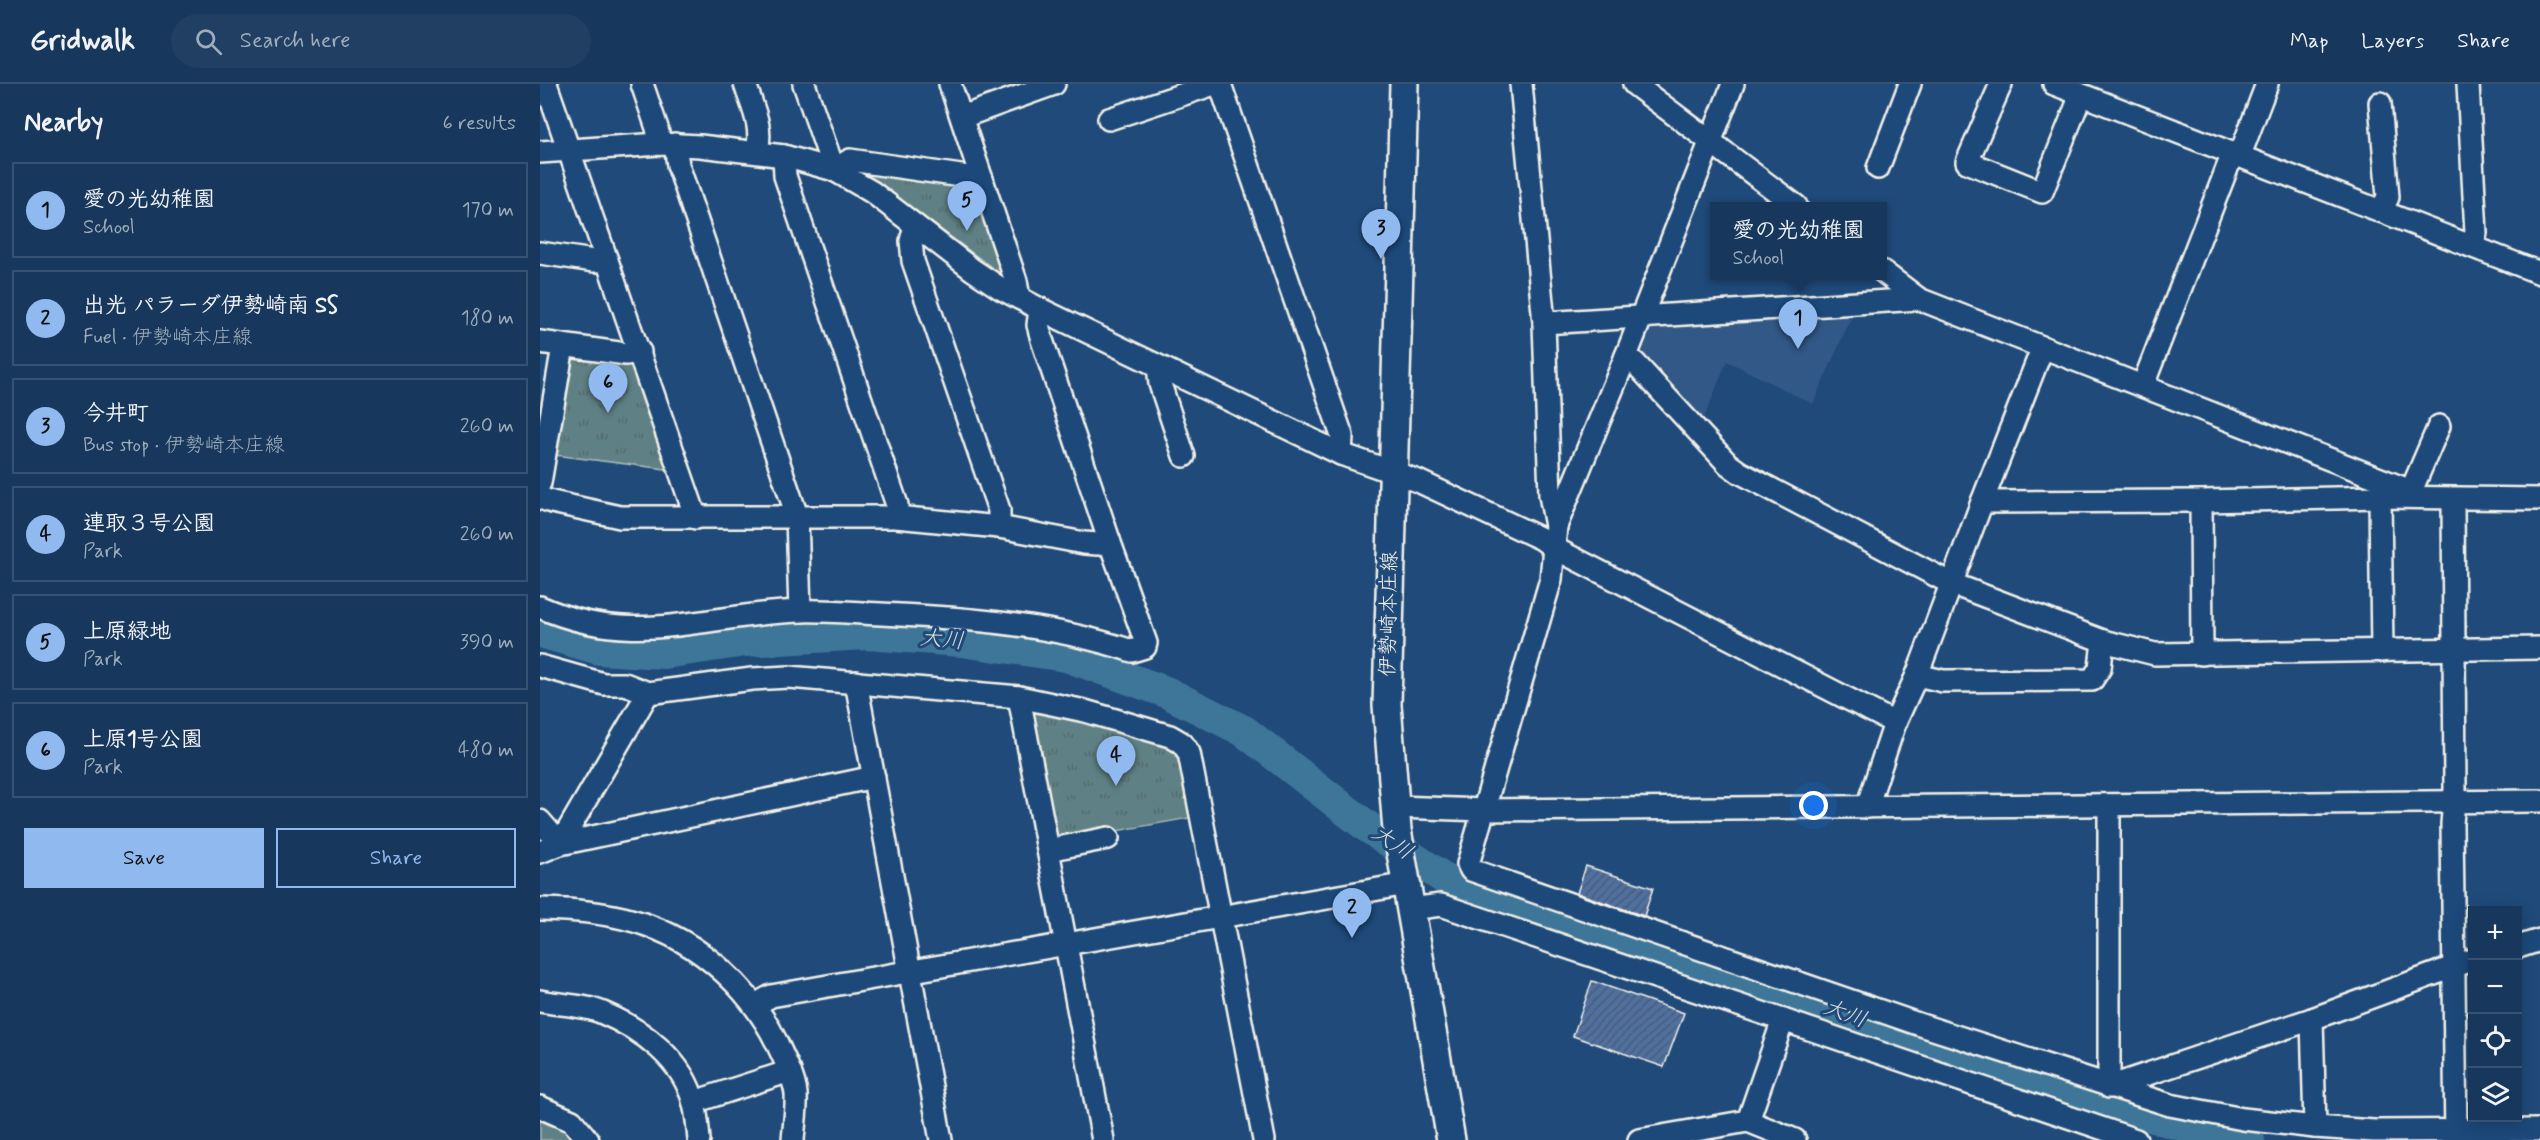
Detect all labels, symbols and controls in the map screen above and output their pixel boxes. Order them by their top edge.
search box [171,14,591,68]
text: Gridwalk [30,23,135,60]
icon: search [192,25,225,58]
text: Search here [240,27,351,55]
text: Map [2290,27,2328,55]
text: Layers [2361,27,2424,55]
text: Share [2457,27,2510,55]
text: Nearby [24,106,103,140]
text: 6 results [443,110,516,137]
pin: 5 [948,182,986,231]
text: 愛の光幼稚園 [83,186,215,214]
text: 1 [41,197,50,224]
text: 170 m [462,197,514,224]
popup [1710,202,1887,280]
pin: 3 [1362,210,1400,259]
text: School [83,214,135,241]
text: 愛の光幼稚園 [1732,217,1865,245]
text: School [1732,245,1784,272]
text: 出光 パラーダ伊勢崎南 SS [83,292,338,320]
pin: 1 [1778,300,1818,349]
text: 2 [41,305,50,332]
text: 180 m [461,305,514,332]
text: Fuel · 伊勢崎本庄線 [83,324,252,351]
pin: 6 [588,364,628,413]
text: 今井町 [83,400,149,428]
text: 3 [41,413,50,440]
text: 260 m [460,413,514,440]
text: Bus stop · 伊勢崎本庄線 [83,432,285,459]
text: 連取３号公園 [83,510,215,538]
text: 4 [40,521,51,548]
text: 260 m [460,521,514,548]
text: Park [83,538,123,565]
street label: 伊勢崎本庄線 [1374,551,1404,677]
text: 上原緑地 [83,618,171,646]
water label: 大川 [919,624,965,656]
text: 5 [40,629,52,656]
text: 390 m [460,629,514,656]
text: Park [83,646,123,673]
text: 上原1号公園 [83,726,203,754]
pin: 4 [1096,736,1136,786]
text: 6 [40,737,51,764]
text: 480 m [458,737,514,764]
text: Park [83,754,123,781]
your location [1799,791,1828,820]
water label: 大川 [1366,819,1418,867]
button: Save [24,828,264,888]
button: Share [276,828,516,888]
pin: 2 [1332,888,1372,938]
map controls [2468,906,2522,1122]
button: + [2468,906,2522,960]
button: − [2468,960,2522,1014]
water label: 大川 [1820,993,1870,1035]
button: locate [2468,1014,2522,1068]
button: layers [2468,1068,2522,1122]

